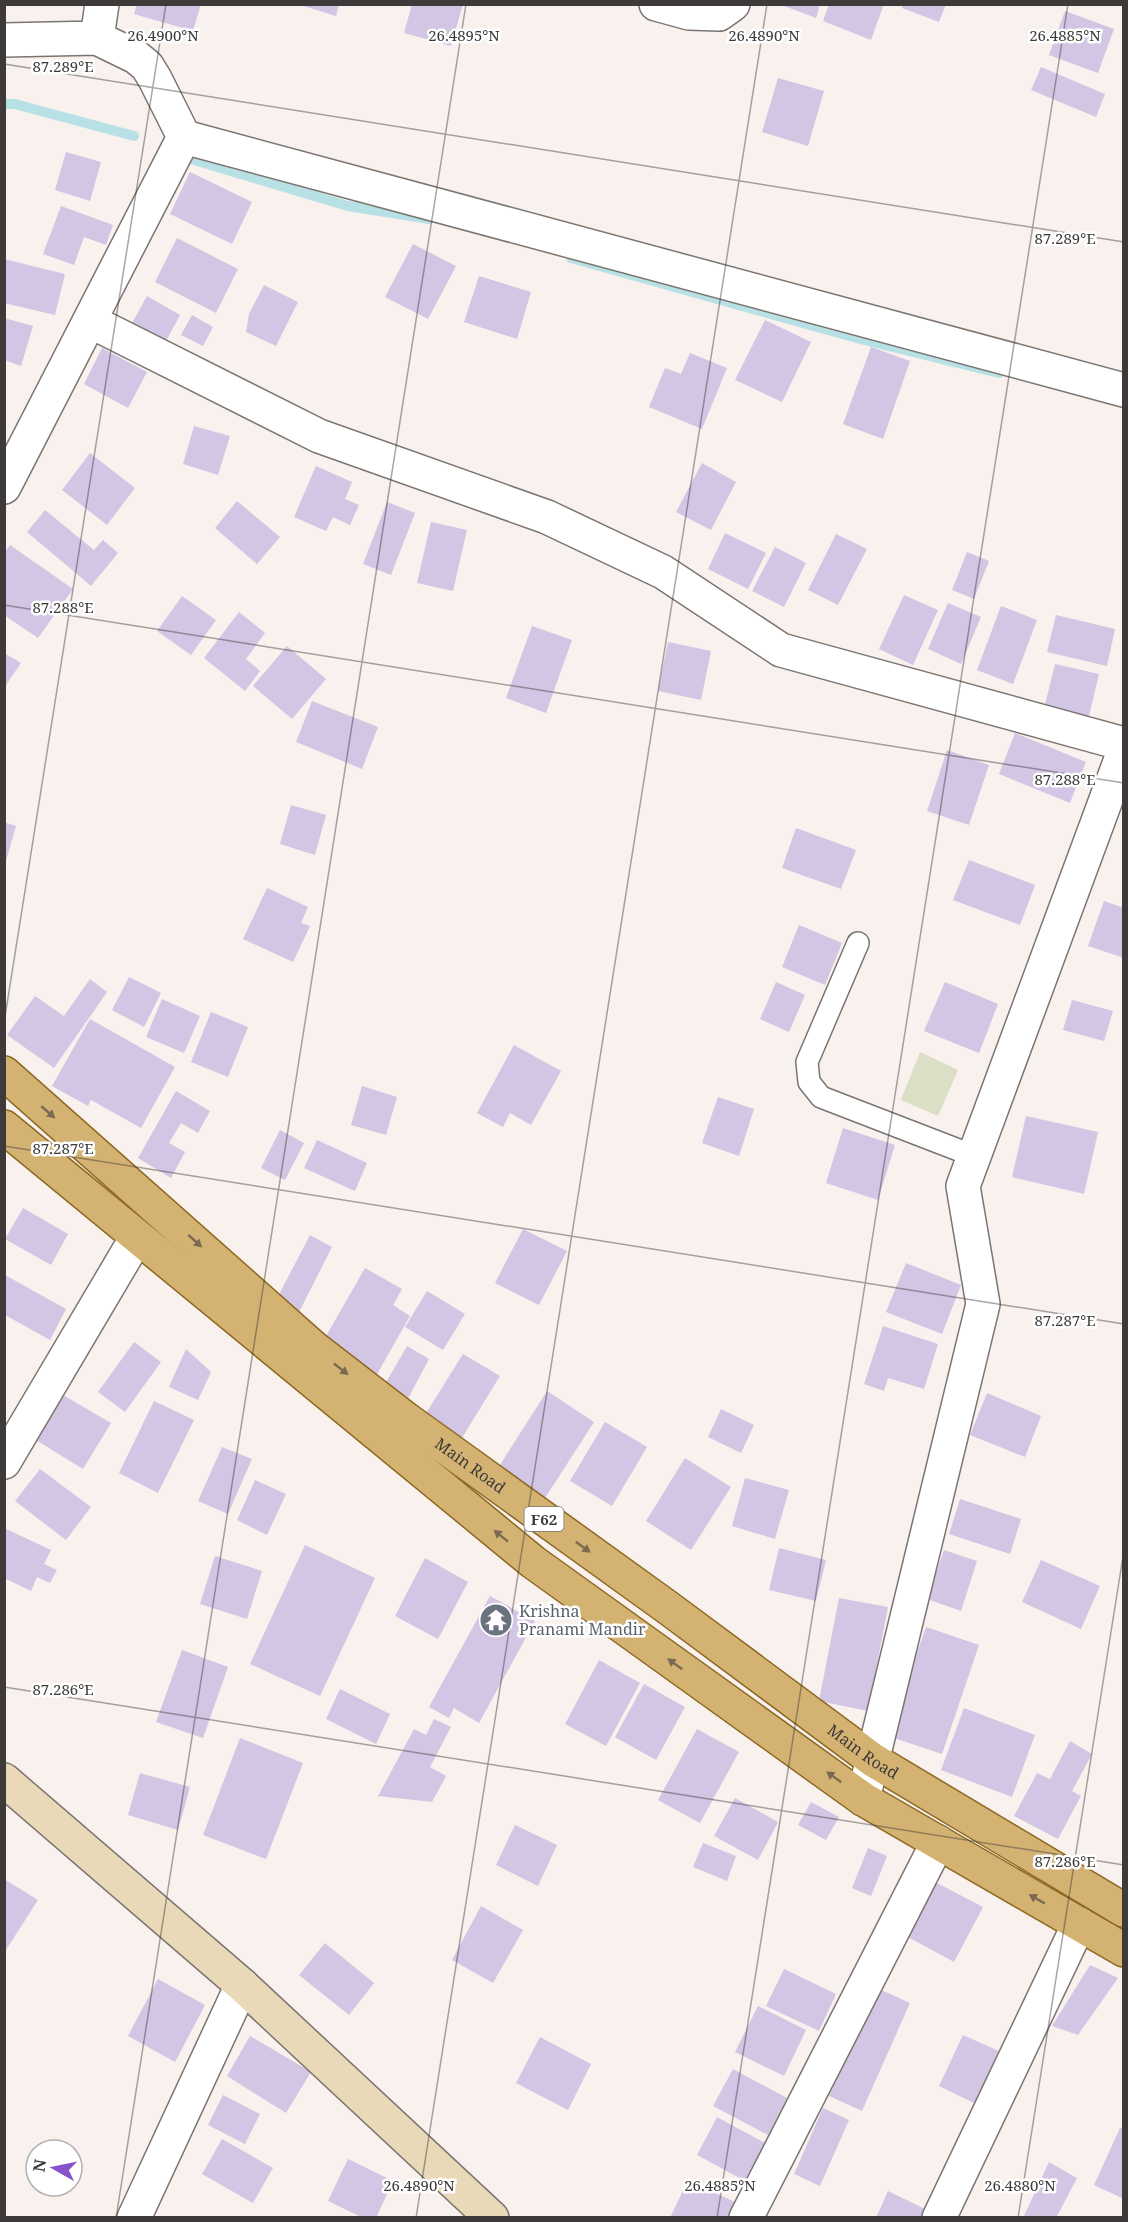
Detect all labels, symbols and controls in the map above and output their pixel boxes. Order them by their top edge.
text: 26.4900°N [127,25,199,45]
text: 26.4895°N [428,25,500,45]
text: 26.4890°N [728,25,800,45]
text: 26.4885°N [1029,25,1101,45]
text: 87.289°E [32,56,94,76]
text: 87.289°E [1034,228,1096,248]
text: 87.288°E [32,597,94,617]
text: 87.288°E [1034,769,1096,789]
one-way arrow [41,1105,56,1119]
text: 87.287°E [32,1138,94,1158]
one-way arrow [187,1234,202,1247]
text: 87.287°E [1034,1310,1096,1330]
one-way arrow [334,1363,349,1375]
street label: Main Road [431,1432,510,1498]
road number: F62 [524,1507,564,1531]
one-way arrow [493,1529,509,1542]
one-way arrow [575,1541,591,1553]
place label: Krishna Pranami Mandir [519,1600,646,1640]
temple icon: Krishna Pranami Mandir [478,1602,514,1638]
one-way arrow [667,1658,683,1670]
text: 87.286°E [32,1679,94,1699]
street label: Main Road [823,1719,903,1784]
one-way arrow [826,1771,842,1783]
text: 87.286°E [1034,1851,1096,1871]
one-way arrow [1028,1894,1045,1904]
north arrow [24,2138,84,2198]
text: N [27,2157,51,2174]
text: 26.4890°N [383,2175,455,2195]
text: 26.4885°N [684,2175,756,2195]
text: 26.4880°N [984,2175,1056,2195]

